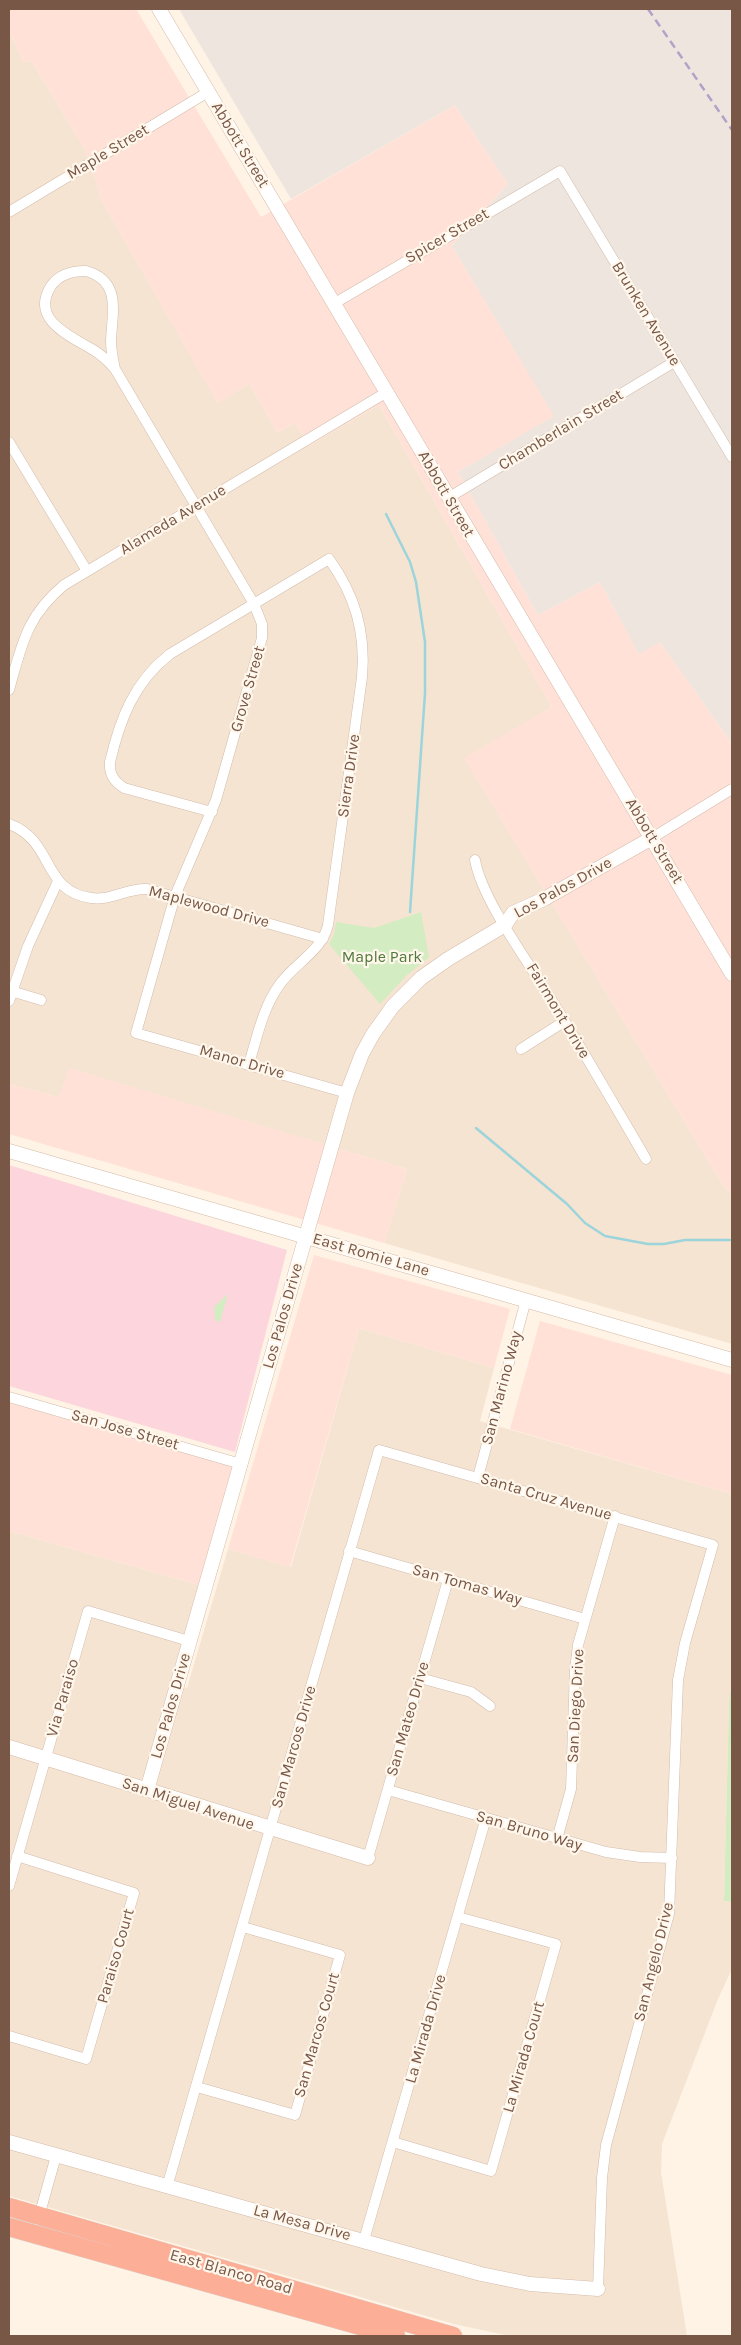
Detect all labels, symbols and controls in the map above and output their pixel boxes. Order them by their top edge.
street label: Abbott Street [207,99,273,191]
street label: Maple Street [64,120,152,184]
street label: Spicer Street [402,204,492,268]
street label: Brunken Avenue [607,258,685,370]
street label: Chamberlain Street [495,385,627,475]
street label: Abbott Street [414,447,478,541]
street label: Alameda Avenue [116,481,230,559]
street label: Grove Street [227,644,269,734]
street label: Sierra Drive [334,733,364,819]
street label: Abbott Street [621,795,687,887]
street label: Los Palos Drive [511,853,615,923]
street label: Maplewood Drive [147,882,271,932]
park label: Maple Park [342,947,422,967]
street label: Fairmont Drive [522,960,594,1062]
street label: Manor Drive [197,1041,287,1083]
street label: East Romie Lane [310,1229,432,1281]
street label: Los Palos Drive [259,1261,307,1371]
street label: San Marino Way [478,1329,526,1447]
street label: San Jose Street [69,1405,181,1455]
street label: Santa Cruz Avenue [478,1469,614,1525]
street label: San Tomas Way [410,1560,524,1610]
street label: San Diego Drive [563,1648,589,1764]
street label: Los Palos Drive [147,1651,195,1761]
street label: Via Paraiso [43,1657,83,1739]
street label: San Mateo Drive [382,1659,434,1779]
street label: San Marcos Drive [267,1683,321,1811]
street label: San Miguel Avenue [119,1774,257,1834]
street label: San Bruno Way [474,1807,584,1855]
street label: San Angelo Drive [630,1900,678,2024]
street label: Paraiso Court [93,1906,139,2006]
street label: San Marcos Court [290,1970,344,2100]
street label: La Mirada Drive [401,1972,451,2086]
street label: La Mirada Court [499,1999,549,2115]
street label: La Mesa Drive [251,2201,353,2245]
street label: East Blanco Road [168,2245,294,2299]

